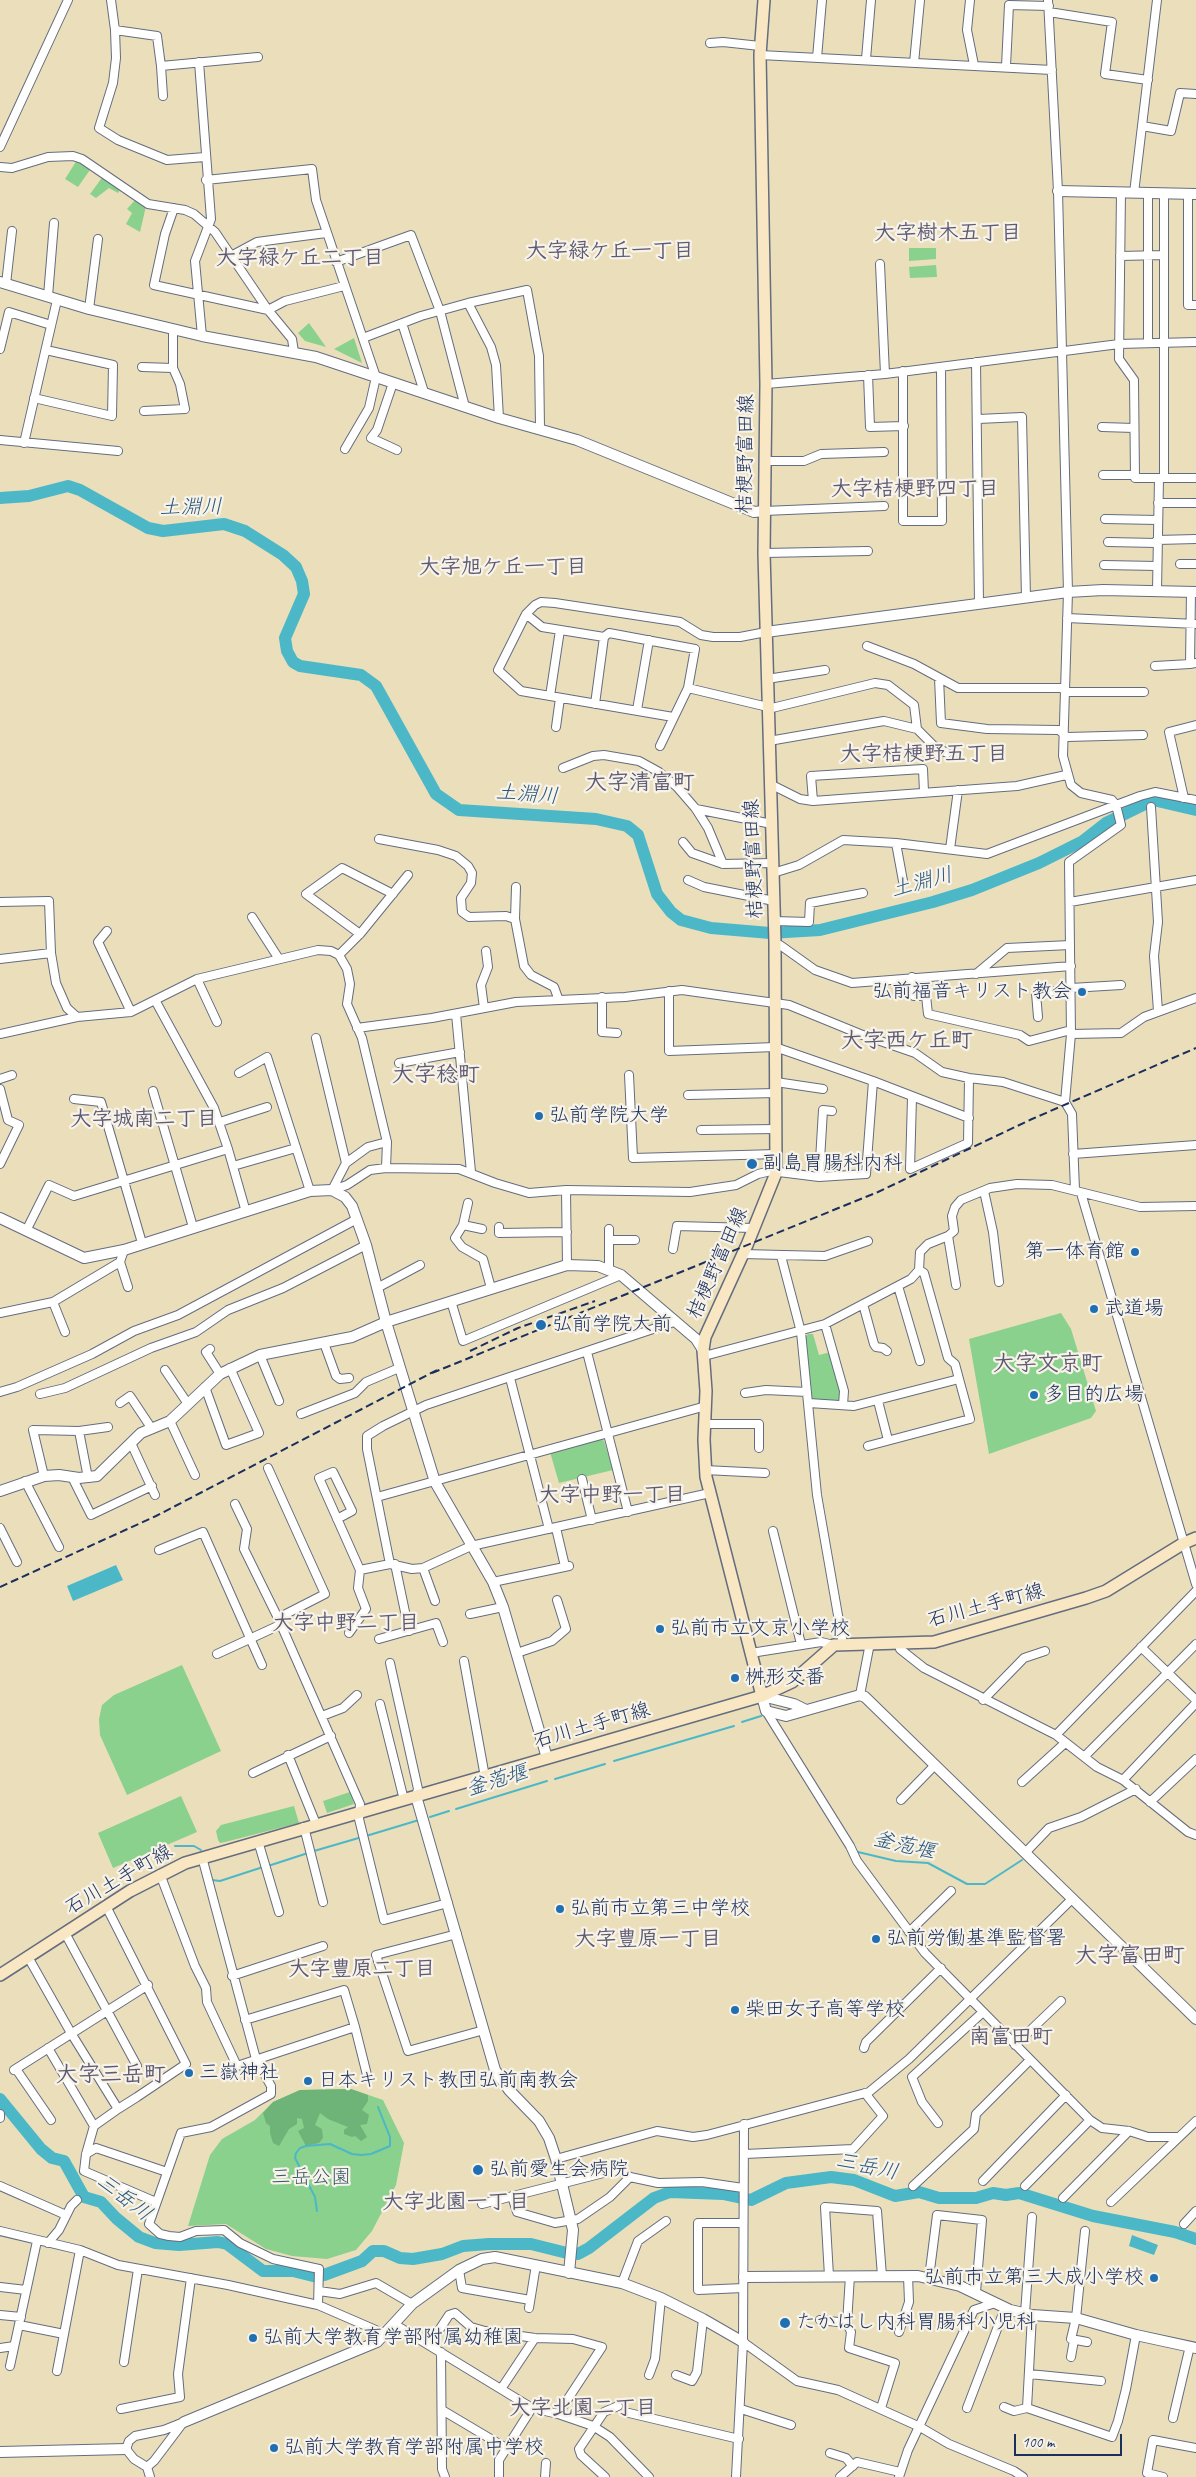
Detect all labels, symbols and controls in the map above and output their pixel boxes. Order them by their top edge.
district label: 大字樹木五丁目 [875,220,1021,246]
district label: 大字緑ケ丘一丁目 [526,238,694,264]
district label: 大字緑ケ丘二丁目 [216,245,384,271]
street label: 桔梗野富田線 [733,394,759,514]
district label: 大字桔梗野四丁目 [831,476,999,502]
water label: 土淵川 [159,495,223,521]
district label: 大字旭ケ丘一丁目 [419,554,587,580]
district label: 大字桔梗野五丁目 [840,741,1008,767]
district label: 大字清富町 [585,770,695,796]
water label: 土淵川 [495,780,559,810]
street label: 桔梗野富田線 [740,799,768,919]
water label: 土淵川 [888,863,956,903]
place label: 弘前福音キリスト教会 [872,980,1072,1004]
marker: 弘前福音キリスト教会 [1076,986,1088,998]
district label: 大字西ケ丘町 [841,1028,973,1054]
district label: 大字稔町 [392,1062,480,1088]
place label: 弘前学院大学 [549,1104,669,1128]
district label: 大字城南二丁目 [71,1106,217,1132]
marker: 弘前学院大学 [533,1110,545,1122]
place label: 副島胃腸科内科 [763,1152,903,1176]
marker: 副島胃腸科内科 [745,1157,759,1171]
street label: 桔梗野富田線 [683,1203,753,1323]
place label: 第一体育館 [1025,1240,1125,1264]
marker: 第一体育館 [1129,1246,1141,1258]
place label: 武道場 [1104,1297,1164,1321]
marker: 武道場 [1088,1303,1100,1315]
place label: 弘前学院大前 [552,1313,672,1337]
marker: 弘前学院大前 [534,1318,548,1332]
district label: 大字文京町 [993,1351,1103,1377]
place label: 多目的広場 [1044,1383,1144,1407]
marker: 多目的広場 [1028,1389,1040,1401]
district label: 大字中野一丁目 [539,1482,685,1508]
street label: 石川土手町線 [925,1579,1047,1633]
district label: 大字中野二丁目 [273,1610,419,1636]
place label: 弘前市立文京小学校 [670,1617,850,1641]
marker: 弘前市立文京小学校 [654,1623,666,1635]
place label: 桝形交番 [745,1666,825,1690]
marker: 桝形交番 [729,1672,741,1684]
street label: 石川土手町線 [531,1698,653,1754]
water label: 釜萢堰 [463,1760,531,1802]
water label: 釜萢堰 [870,1827,938,1865]
street label: 石川土手町線 [61,1840,177,1920]
place label: 弘前市立第三中学校 [570,1897,750,1921]
marker: 弘前市立第三中学校 [554,1903,566,1915]
district label: 大字豊原一丁目 [575,1926,721,1952]
place label: 弘前労働基準監督署 [886,1927,1066,1951]
marker: 弘前労働基準監督署 [870,1933,882,1945]
district label: 大字富田町 [1075,1943,1185,1969]
district label: 大字豊原二丁目 [289,1956,435,1982]
place label: 柴田女子高等学校 [745,1998,905,2022]
marker: 柴田女子高等学校 [729,2004,741,2016]
district label: 南富田町 [969,2024,1053,2050]
place label: 三嶽神社 [199,2061,279,2085]
district label: 大字三岳町 [56,2062,166,2088]
marker: 三嶽神社 [183,2067,195,2079]
place label: 日本キリスト教団弘前南教会 [318,2069,578,2093]
marker: 日本キリスト教団弘前南教会 [302,2075,314,2087]
water label: 三岳川 [834,2148,900,2186]
place label: 弘前愛生会病院 [489,2158,629,2182]
marker: 弘前愛生会病院 [471,2163,485,2177]
park label: 三岳公園 [271,2166,351,2190]
water label: 三岳川 [91,2169,157,2227]
district label: 大字北園一丁目 [383,2189,529,2215]
place label: 弘前市立第三大成小学校 [924,2266,1144,2290]
marker: 弘前市立第三大成小学校 [1148,2272,1160,2284]
place label: たかはし内科胃腸科小児科 [796,2311,1036,2335]
marker: たかはし内科胃腸科小児科 [778,2316,792,2330]
place label: 弘前大学教育学部附属幼稚園 [263,2326,523,2350]
marker: 弘前大学教育学部附属幼稚園 [247,2332,259,2344]
district label: 大字北園二丁目 [510,2395,656,2421]
scale bar [1016,2424,1124,2456]
text: 100 m [1022,2433,1054,2452]
place label: 弘前大学教育学部附属中学校 [284,2436,544,2460]
marker: 弘前大学教育学部附属中学校 [268,2442,280,2454]

